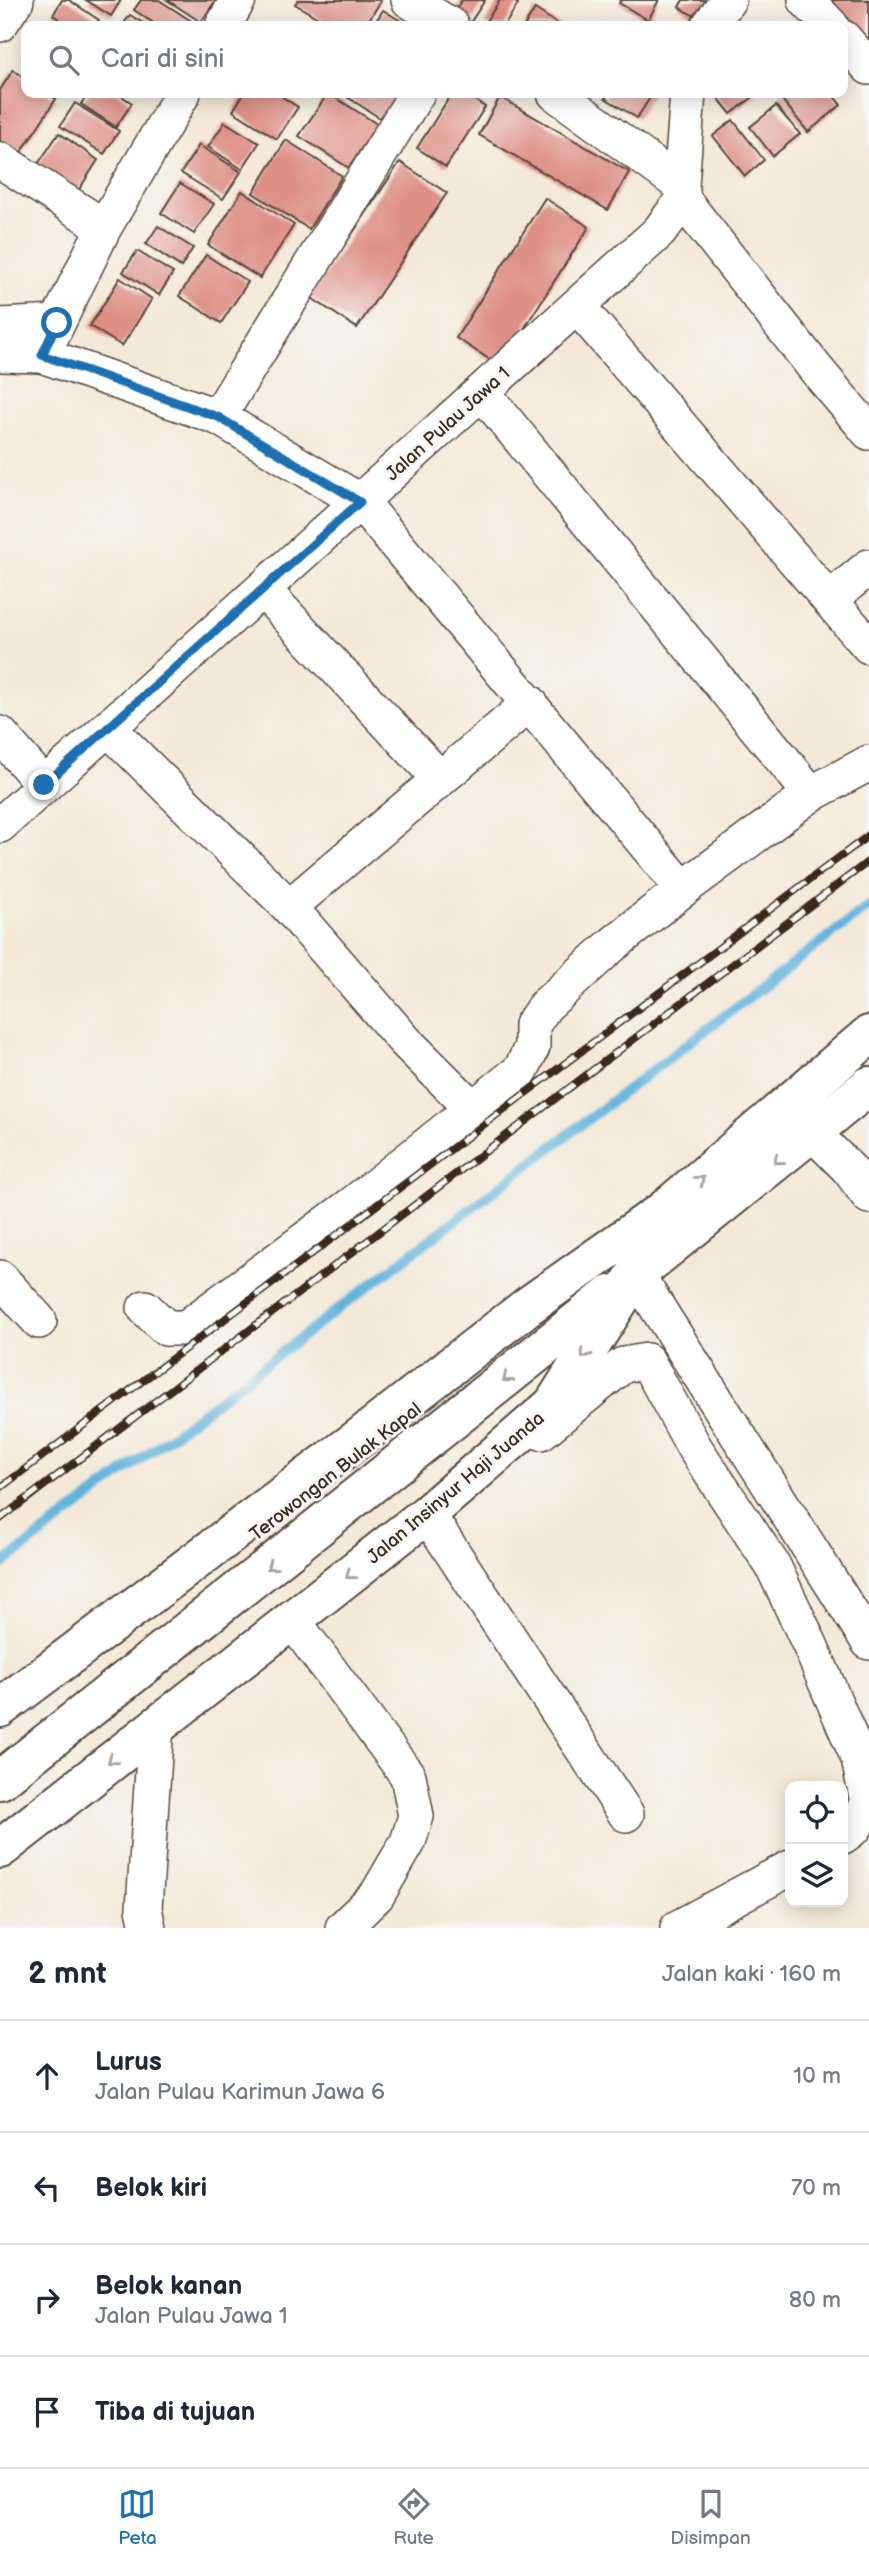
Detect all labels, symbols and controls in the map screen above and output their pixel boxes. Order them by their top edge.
search box [21,21,848,98]
icon: search [45,41,83,79]
text: Cari di sini [101,44,224,75]
route start [41,307,72,338]
street label: Jalan Pulau Jawa 1 [381,362,515,486]
route end [28,769,59,800]
one-way arrow [773,1151,785,1164]
one-way arrow [691,1176,704,1188]
one-way arrow [581,1346,594,1359]
one-way arrow [502,1370,514,1383]
street label: Terowongan Bulak Kapal [246,1398,426,1546]
street label: Jalan Insinyur Haji Juanda [363,1407,549,1569]
one-way arrow [267,1557,279,1570]
one-way arrow [345,1567,358,1580]
one-way arrow [108,1751,120,1764]
map controls [785,1781,848,1907]
button: locate [785,1781,848,1844]
button: layers [785,1844,848,1907]
text: 2 mnt [28,1956,106,1992]
text: Jalan kaki · 160 m [662,1960,841,1988]
text: Lurus [95,2047,162,2078]
icon: ahead [28,2057,66,2095]
text: 10 m [793,2062,841,2090]
text: Jalan Pulau Karimun Jawa 6 [95,2078,385,2106]
icon: left [28,2169,66,2207]
text: Belok kiri [95,2173,207,2204]
text: 70 m [791,2174,841,2202]
text: Belok kanan [95,2271,242,2302]
icon: right [28,2281,66,2319]
text: 80 m [789,2286,841,2314]
text: Jalan Pulau Jawa 1 [95,2302,288,2330]
icon: arrive [28,2393,66,2431]
text: Tiba di tujuan [95,2397,255,2428]
tab: Peta [118,2485,157,2550]
tab: Rute [393,2485,434,2550]
tab: Disimpan [670,2485,751,2550]

